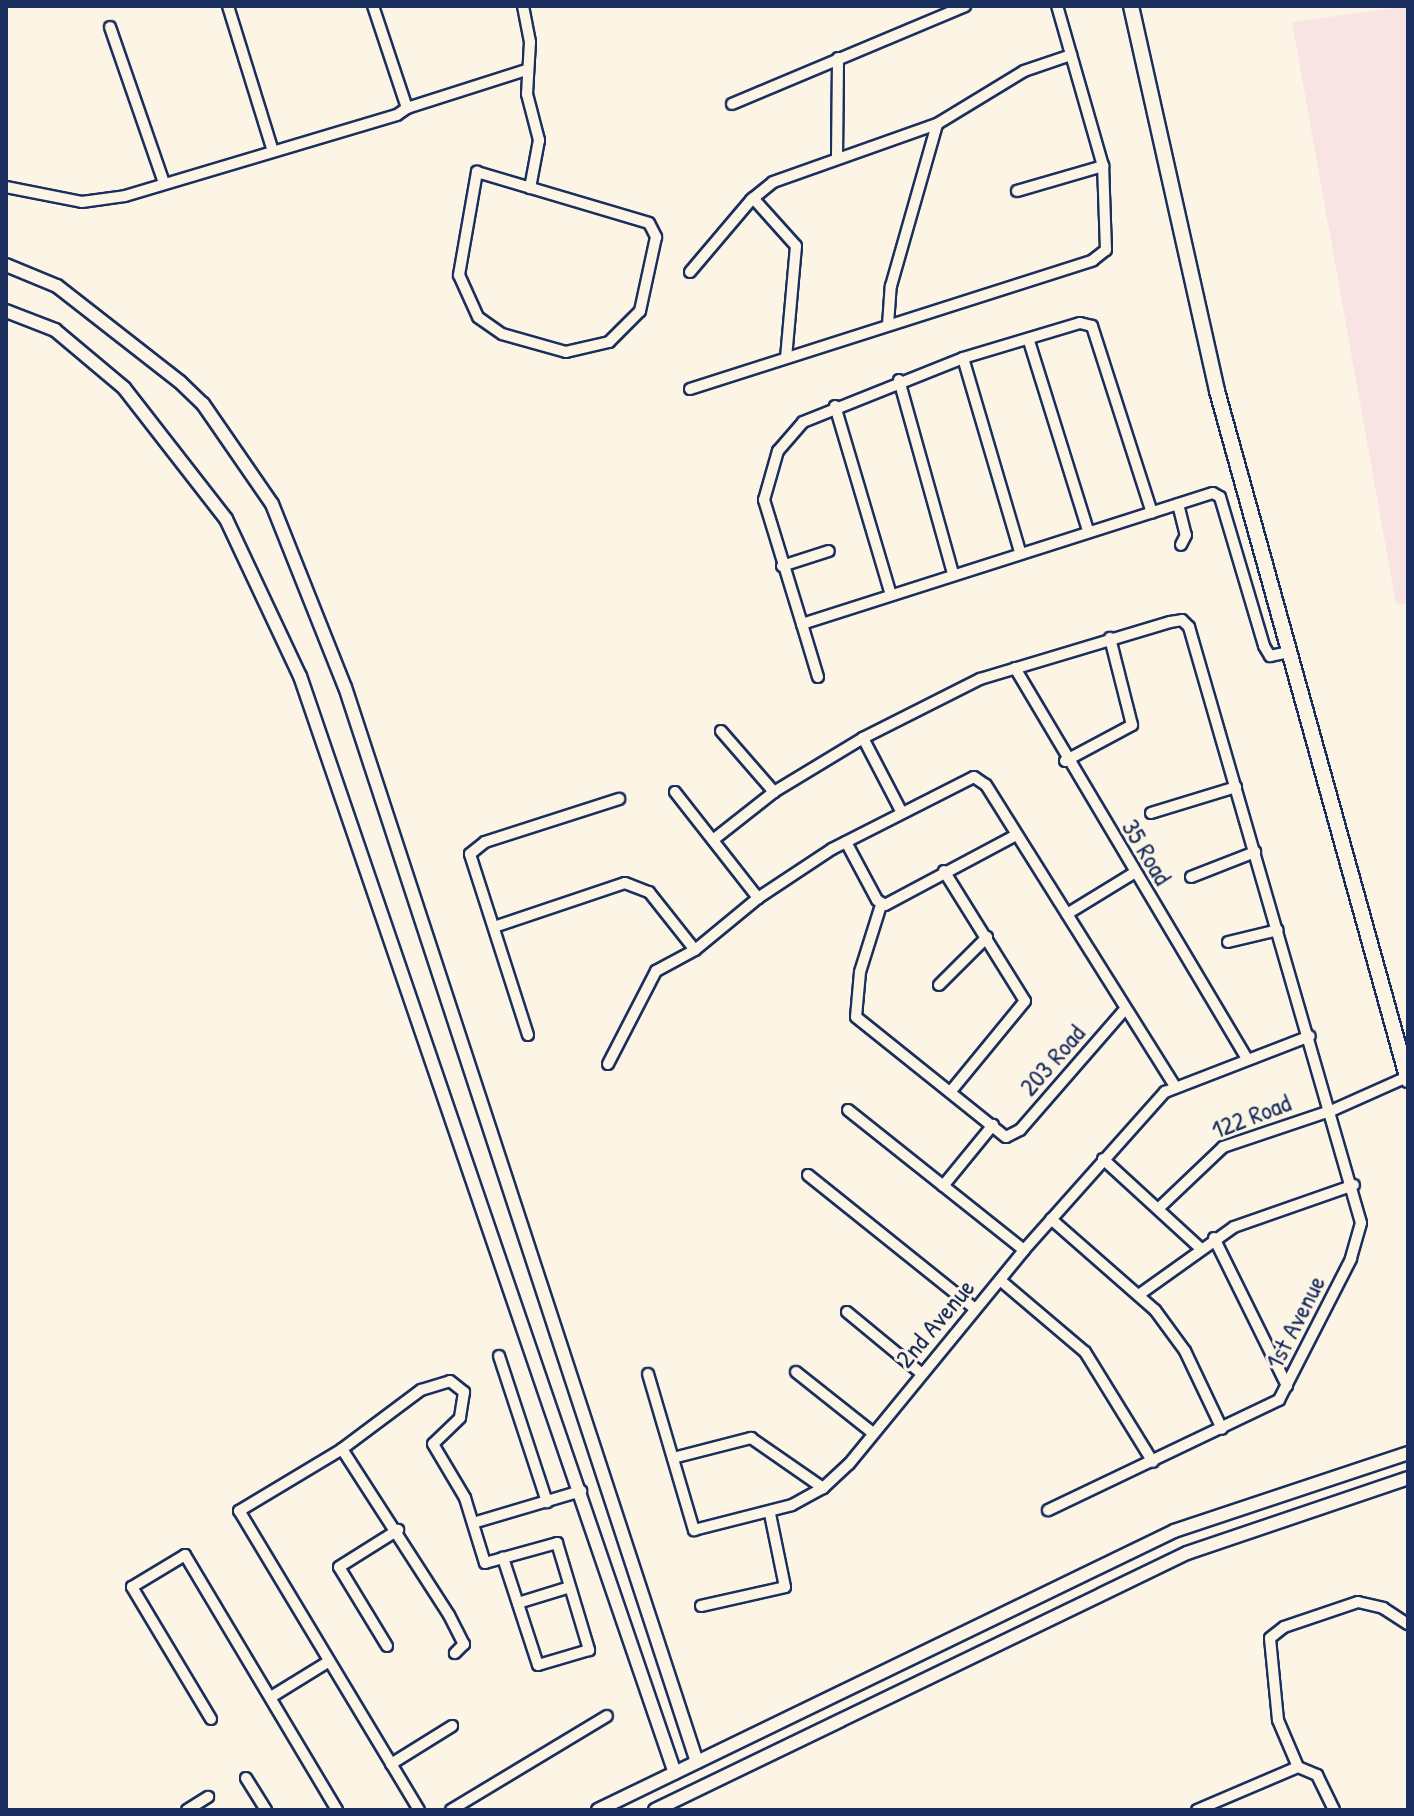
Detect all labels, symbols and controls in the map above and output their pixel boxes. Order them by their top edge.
street label: 35 Road [1115,813,1179,891]
street label: 203 Road [1013,1018,1091,1102]
street label: 122 Road [1207,1087,1295,1145]
street label: 1st Avenue [1258,1270,1332,1374]
street label: 2nd Avenue [889,1272,981,1374]

